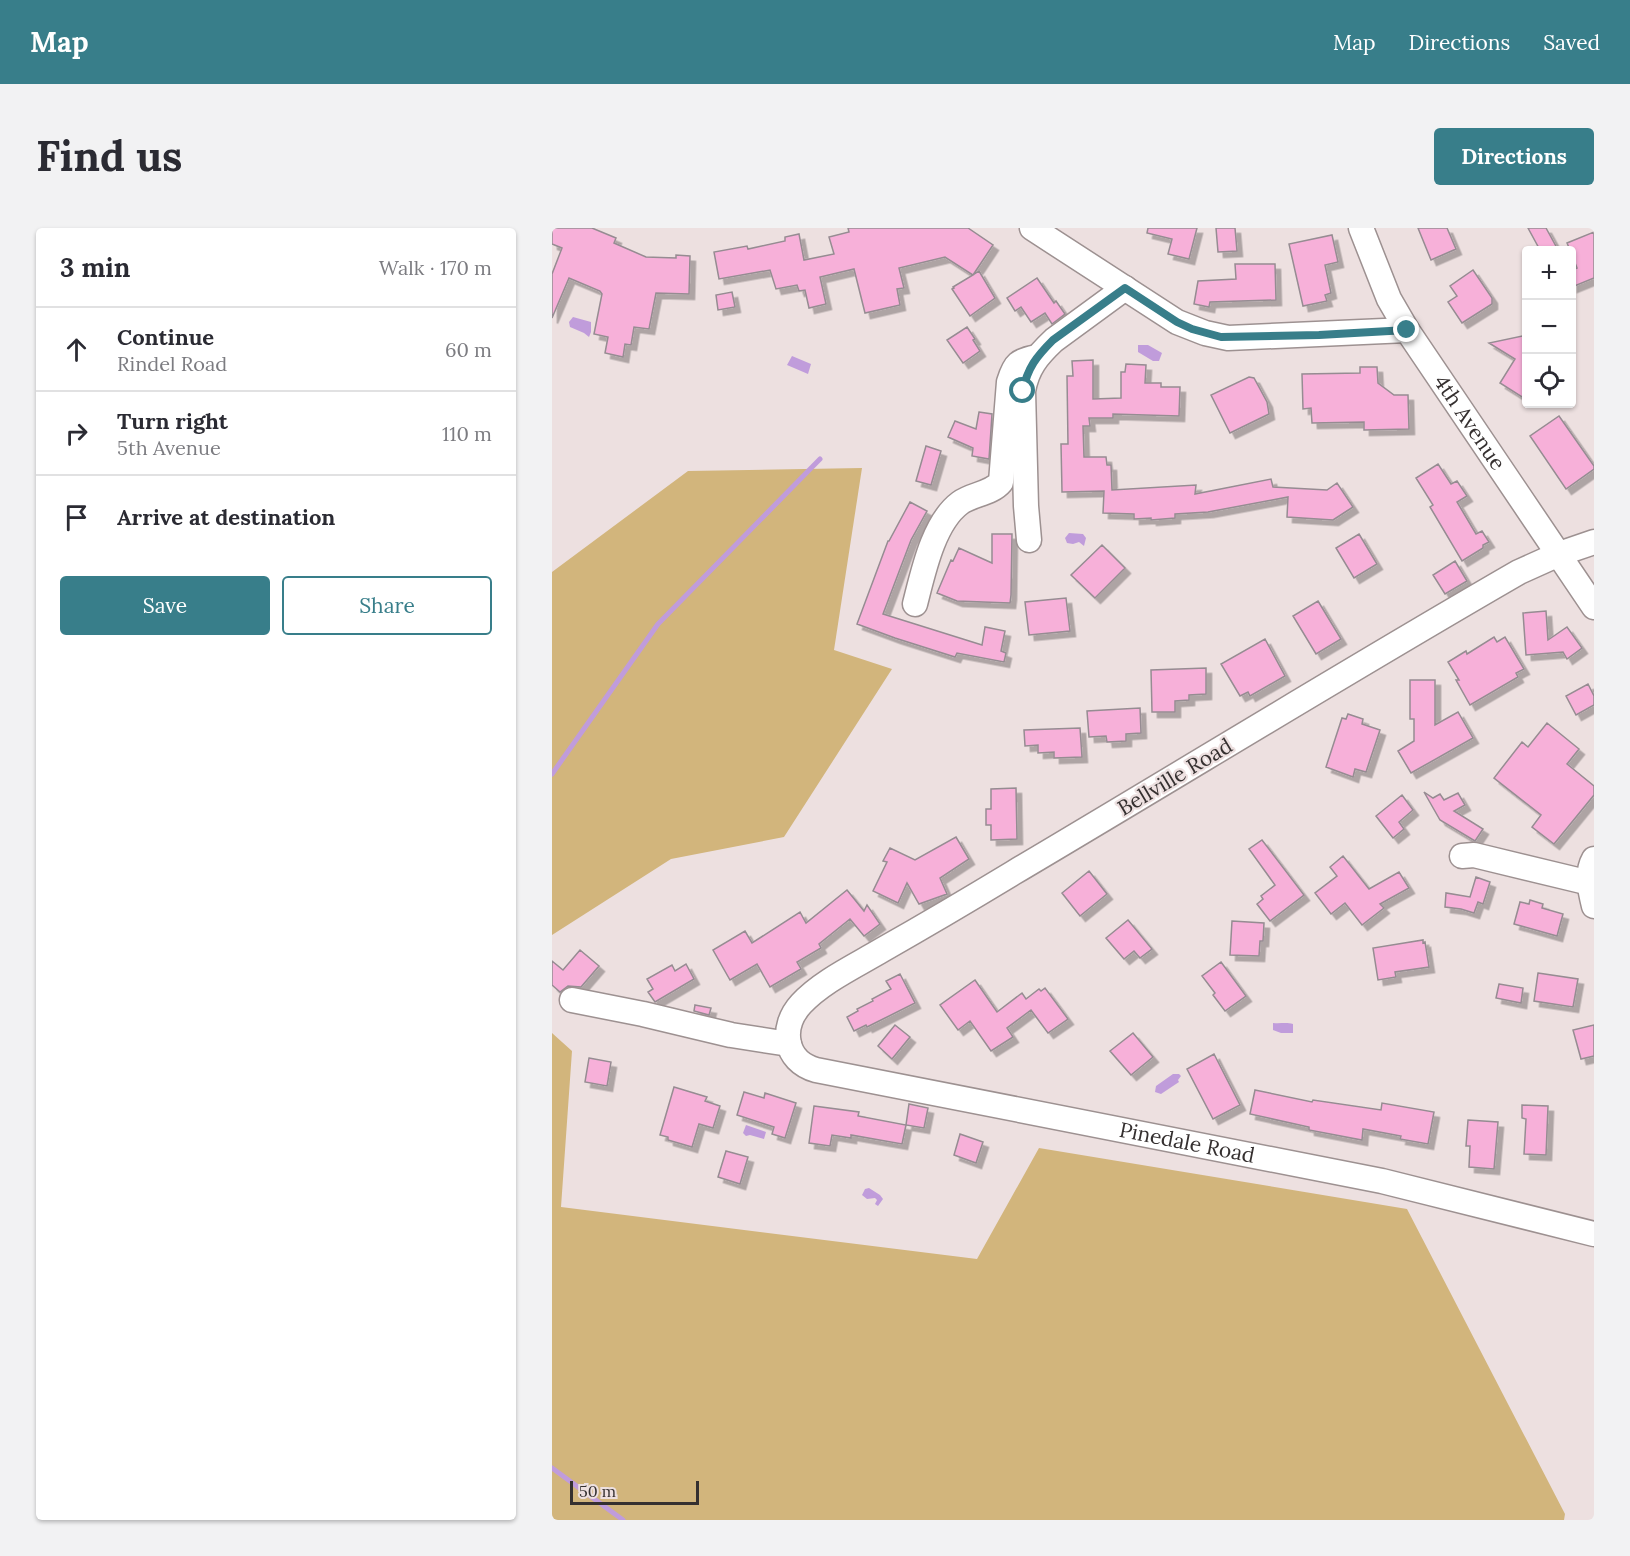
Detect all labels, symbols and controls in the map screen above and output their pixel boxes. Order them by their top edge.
text: Map [30,24,89,60]
text: Map [1333,29,1376,56]
text: Directions [1409,29,1510,56]
text: Saved [1543,29,1600,56]
button: Directions [1434,128,1594,185]
text: Find us [36,129,182,183]
map controls [1522,246,1576,408]
button: + [1522,246,1576,300]
text: 3 min [60,251,130,284]
text: Walk · 170 m [379,255,492,280]
button: − [1522,300,1576,354]
route end [1393,316,1419,342]
text: Continue [117,323,214,351]
icon: ahead [60,333,93,366]
text: 60 m [445,337,492,362]
text: Rindel Road [117,351,227,376]
button: locate [1522,354,1576,408]
street label: 4th Avenue [1428,370,1512,475]
route start [1009,377,1035,403]
text: Turn right [117,407,228,435]
icon: right [60,417,93,450]
text: 110 m [442,421,492,446]
text: 5th Avenue [117,435,221,460]
icon: arrive [60,501,93,534]
text: Arrive at destination [117,503,335,531]
button: Save [60,576,270,635]
button: Share [282,576,492,635]
street label: Bellville Road [1112,732,1237,821]
street label: Pinedale Road [1117,1116,1257,1169]
scale bar [570,1478,699,1506]
text: 50 m [579,1481,616,1501]

